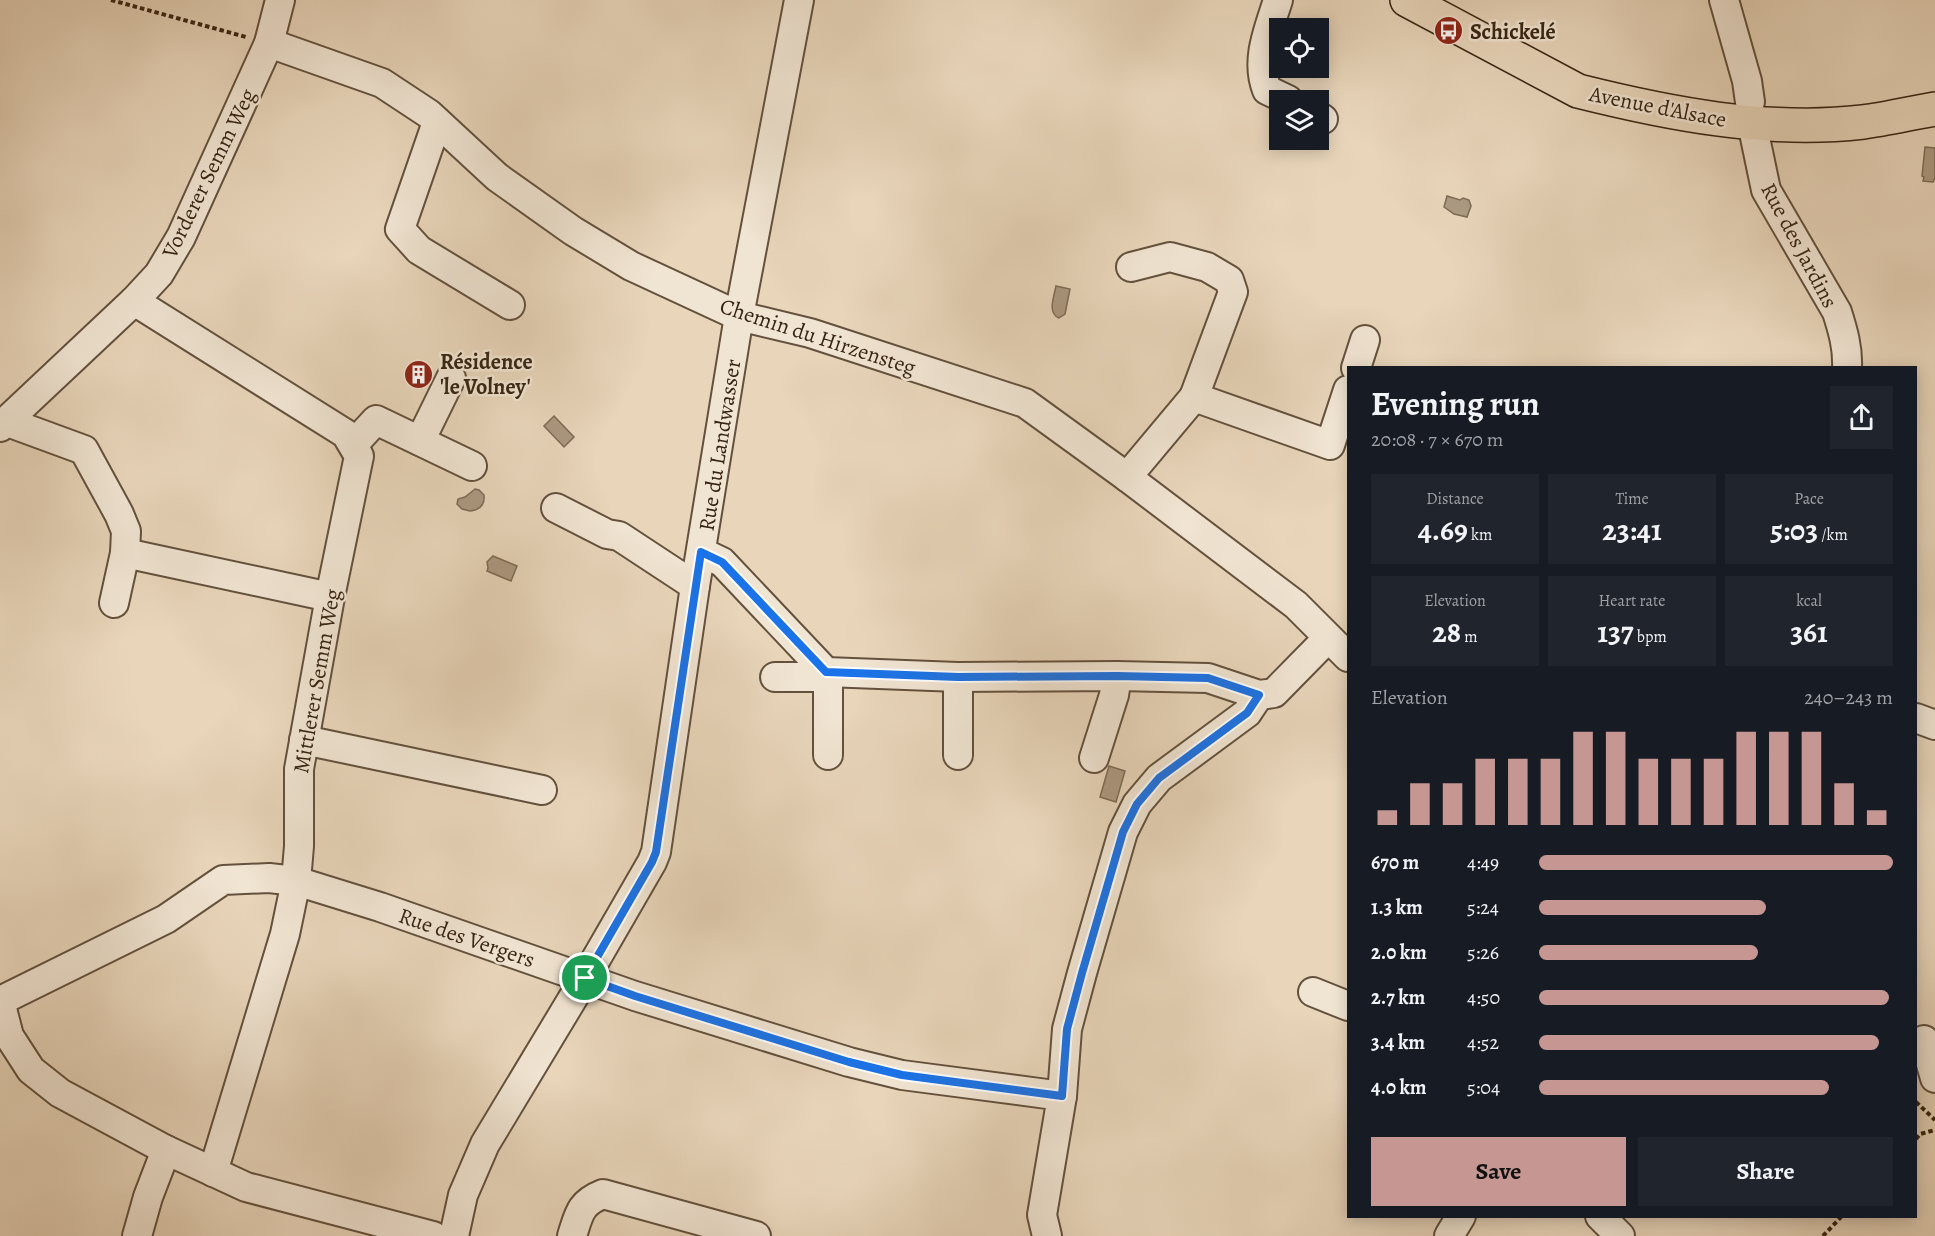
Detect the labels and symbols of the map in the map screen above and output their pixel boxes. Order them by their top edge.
bus stop icon: Schickelé [1433,15,1465,47]
place label: Schickelé [1470,17,1556,47]
street label: Avenue d'Alsace [1586,79,1729,135]
street label: Vorderer Semm Weg [154,84,263,264]
street label: Rue des Jardins [1754,178,1845,313]
street label: Chemin du Hirzensteg [716,291,919,383]
place label: Résidence 'le Volney' [440,347,533,402]
street label: Rue du Landwasser [692,357,748,533]
building icon: Résidence 'le Volney' [403,358,435,390]
street label: Mittlerer Semm Weg [286,587,348,776]
street label: Rue des Vergers [395,901,539,975]
pin [559,952,610,1003]

